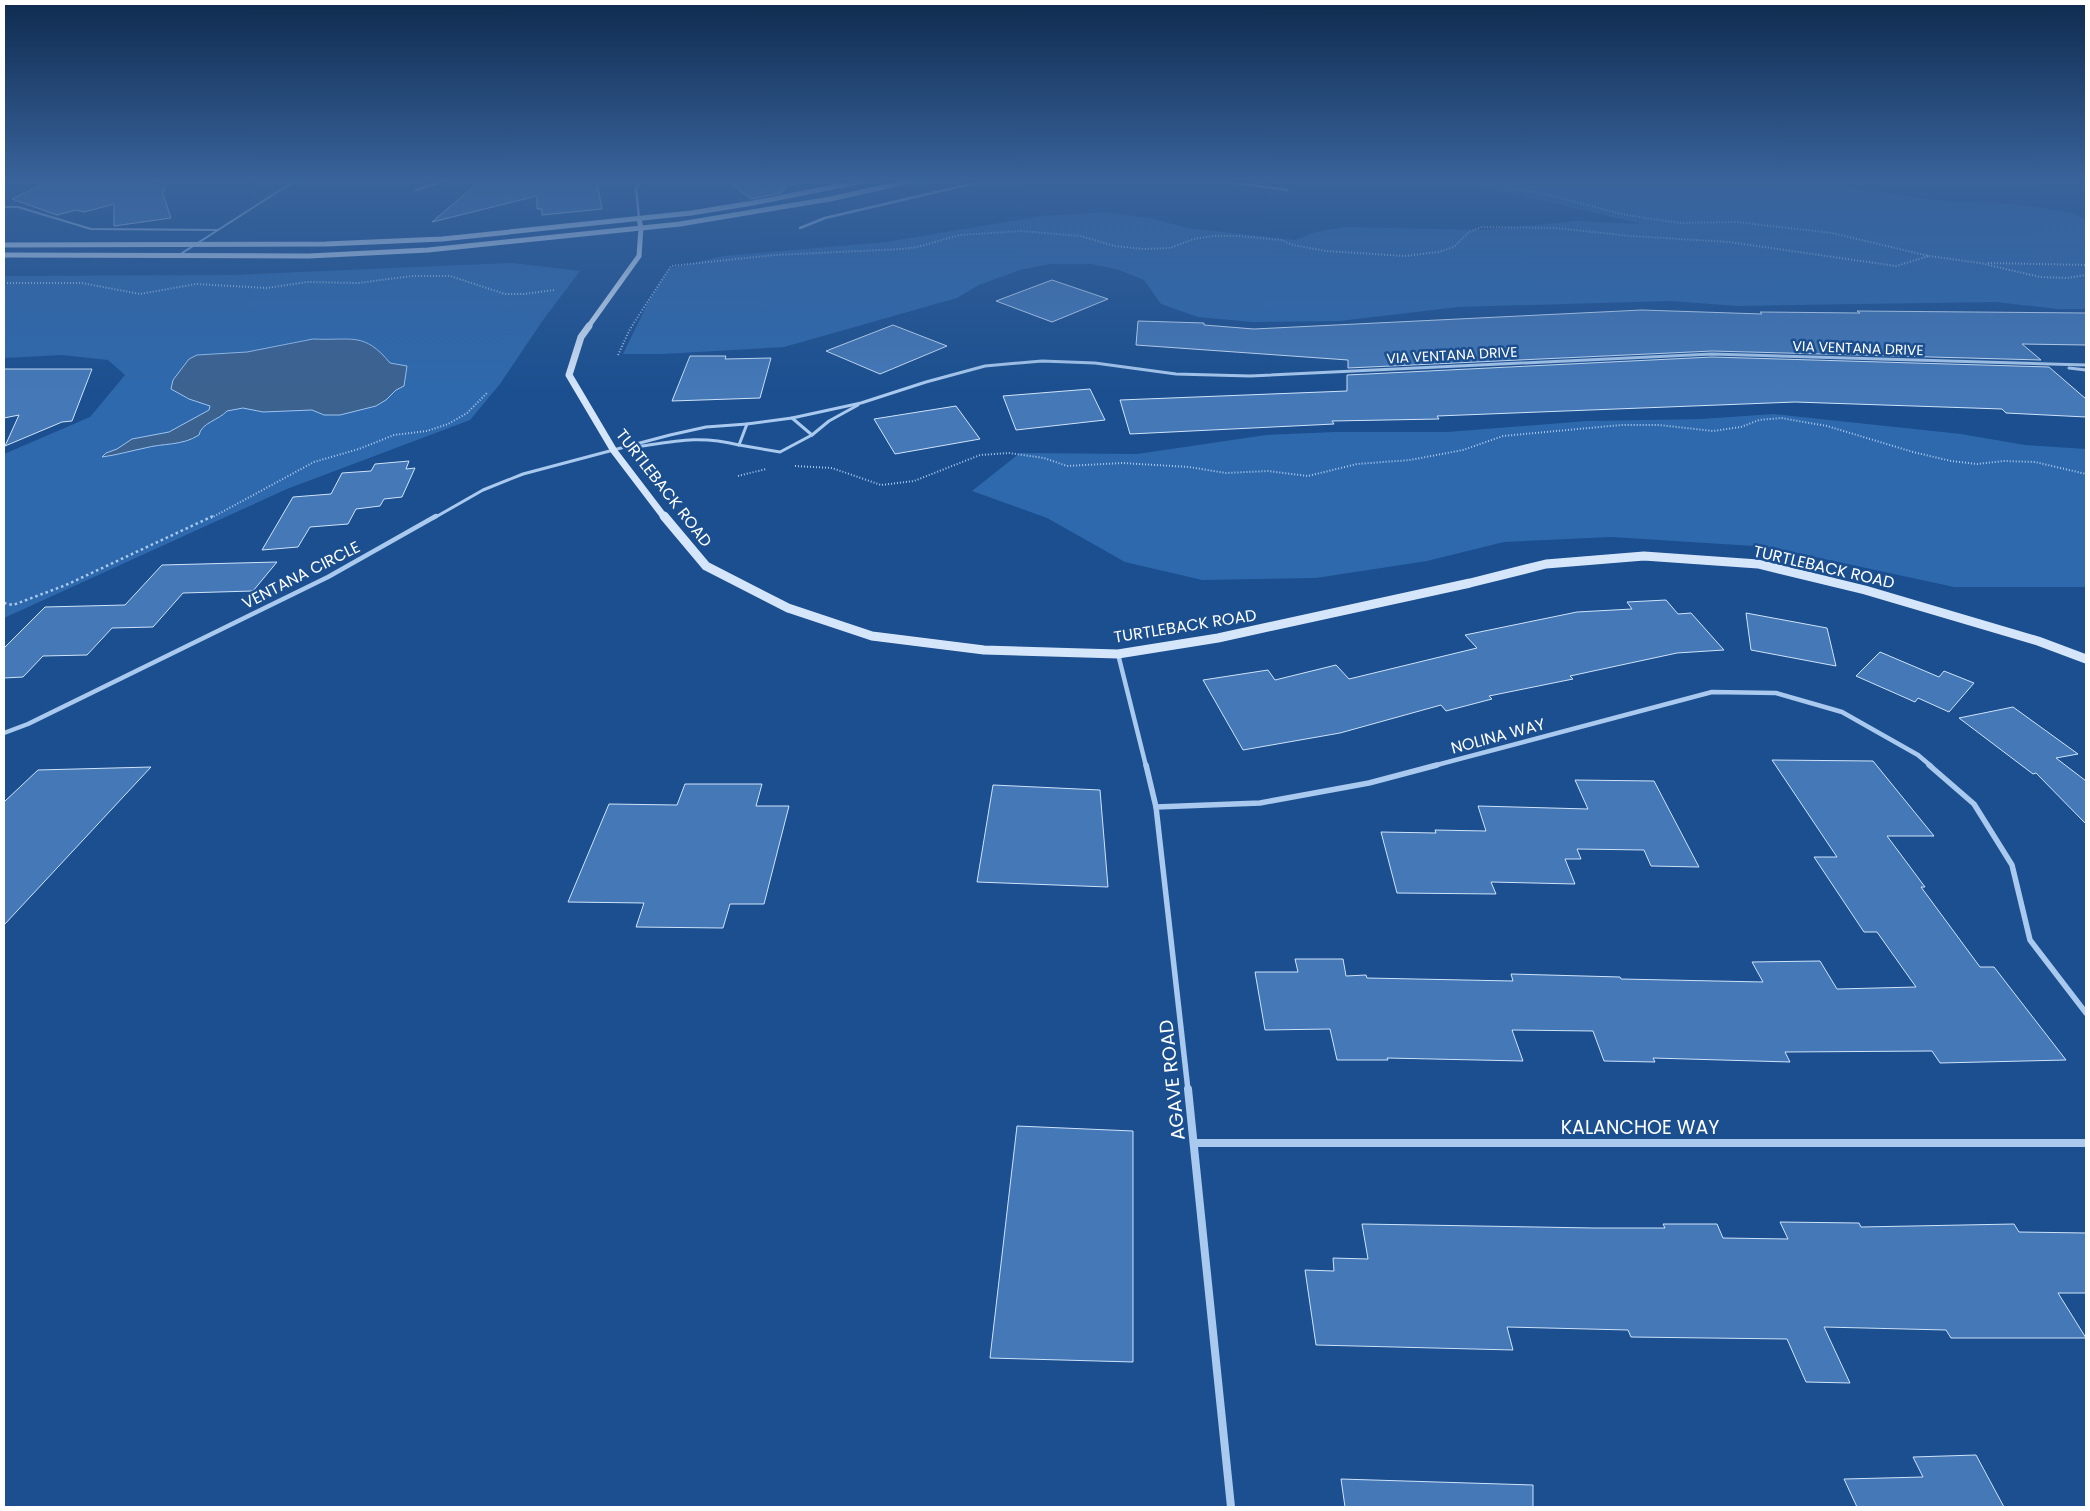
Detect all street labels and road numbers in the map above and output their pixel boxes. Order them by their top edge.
street label: VIA VENTANA DRIVE [1792,336,1924,360]
street label: VIA VENTANA DRIVE [1386,342,1518,368]
street label: TURTLEBACK ROAD [611,424,717,552]
street label: VENTANA CIRCLE [238,535,364,615]
street label: TURTLEBACK ROAD [1751,540,1897,594]
street label: TURTLEBACK ROAD [1112,603,1258,649]
street label: NOLINA WAY [1448,712,1548,760]
street label: AGAVE ROAD [1152,1019,1192,1141]
street label: KALANCHOE WAY [1561,1114,1719,1141]

